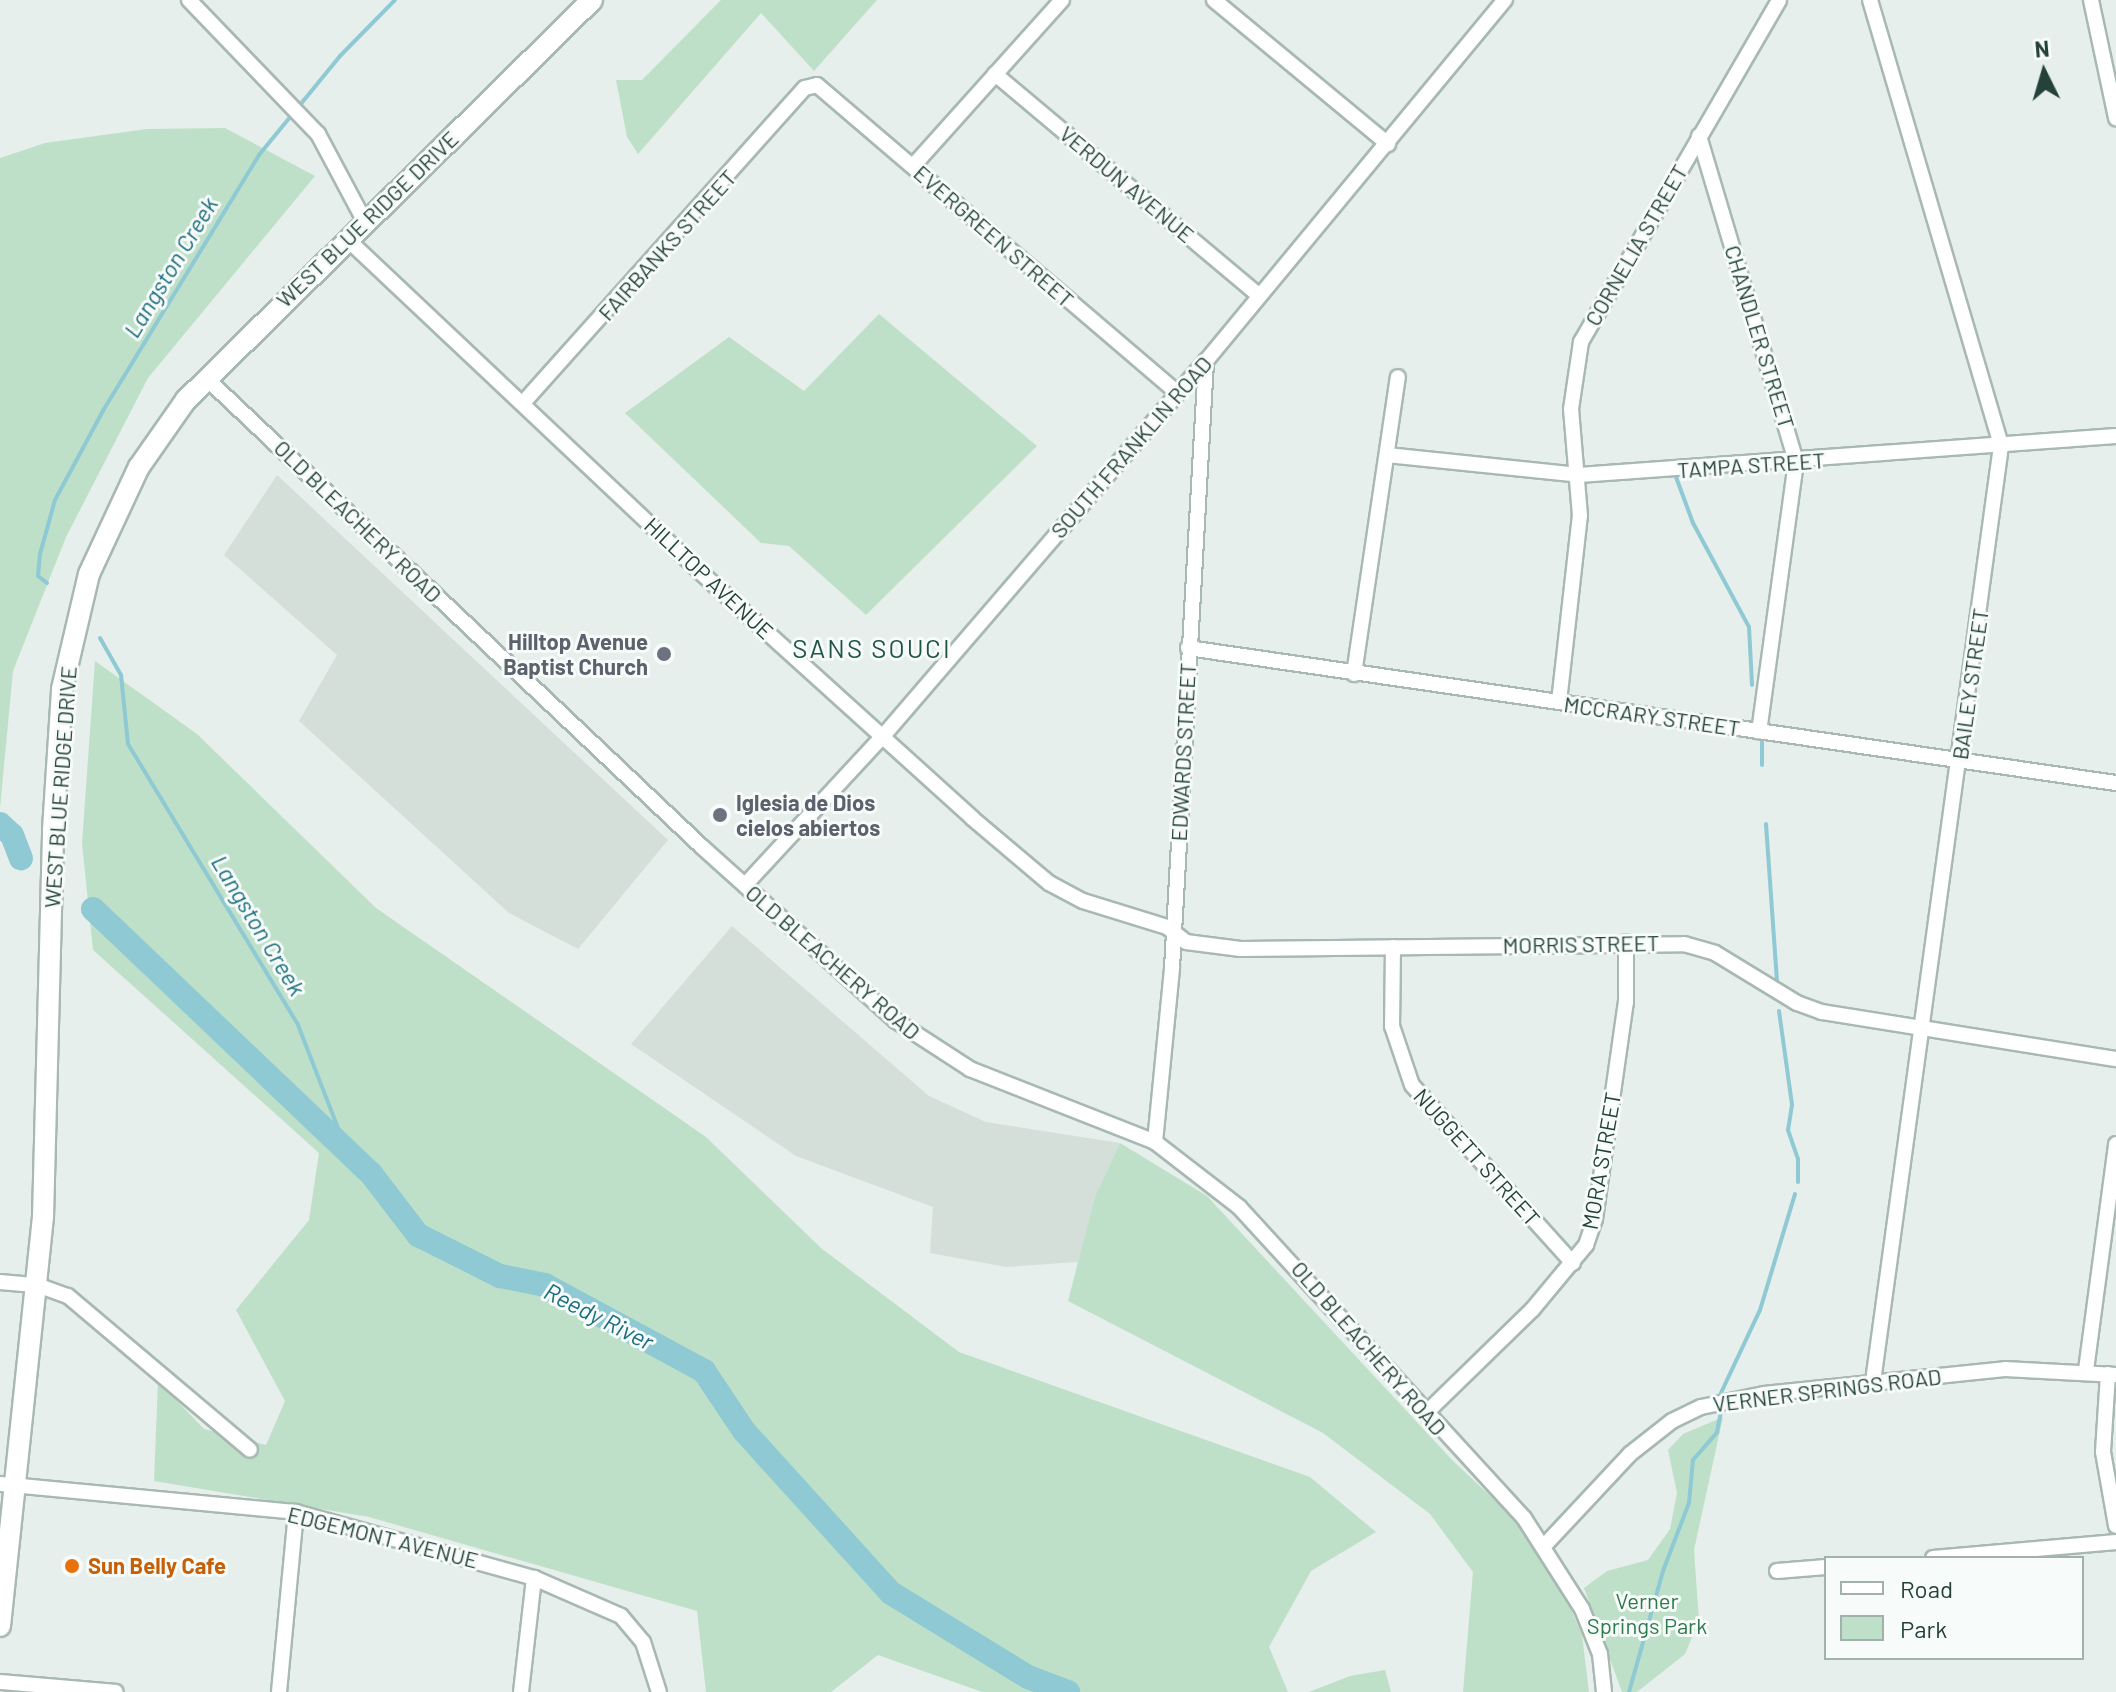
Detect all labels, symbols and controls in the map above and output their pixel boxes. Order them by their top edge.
north arrow [2004,32,2084,112]
text: N [2033,35,2050,62]
street label: VERDUN AVENUE [1054,120,1200,248]
street label: WEST BLUE RIDGE DRIVE [271,125,463,313]
street label: EVERGREEN STREET [909,159,1079,313]
street label: CORNELIA STREET [1579,160,1693,330]
street label: FAIRBANKS STREET [592,164,742,326]
water label: Langston Creek [117,191,223,343]
street label: CHANDLER STREET [1720,242,1800,432]
street label: SOUTH FRANKLIN ROAD [1045,351,1217,543]
street label: OLD BLEACHERY ROAD [269,434,447,608]
street label: TAMPA STREET [1676,447,1826,483]
street label: HILLTOP AVENUE [639,512,779,644]
street label: BAILEY STREET [1946,607,1994,761]
place label: Hilltop Avenue Baptist Church [503,628,648,680]
district label: SANS SOUCI [792,632,952,664]
marker: Hilltop Avenue Baptist Church [655,645,673,663]
street label: EDWARDS STREET [1165,662,1201,842]
street label: WEST BLUE RIDGE DRIVE [38,665,82,909]
street label: MCCRARY STREET [1562,691,1742,741]
place label: Iglesia de Dios cielos abiertos [736,789,880,840]
marker: Iglesia de Dios cielos abiertos [711,806,729,824]
water label: Langston Creek [206,849,312,1001]
street label: OLD BLEACHERY ROAD [741,879,925,1045]
street label: MORRIS STREET [1502,929,1660,959]
street label: NUGGETT STREET [1408,1083,1546,1231]
street label: MORA STREET [1576,1090,1626,1232]
street label: OLD BLEACHERY ROAD [1286,1256,1452,1440]
water label: Reedy River [540,1276,658,1356]
street label: VERNER SPRINGS ROAD [1711,1363,1943,1417]
street label: EDGEMONT AVENUE [285,1501,481,1573]
place label: Sun Belly Cafe [88,1553,226,1579]
legend [1824,1556,2084,1660]
marker: Sun Belly Cafe [63,1557,81,1575]
text: Road [1900,1574,1953,1603]
park label: Verner Springs Park [1587,1587,1707,1638]
text: Park [1900,1614,1947,1643]

